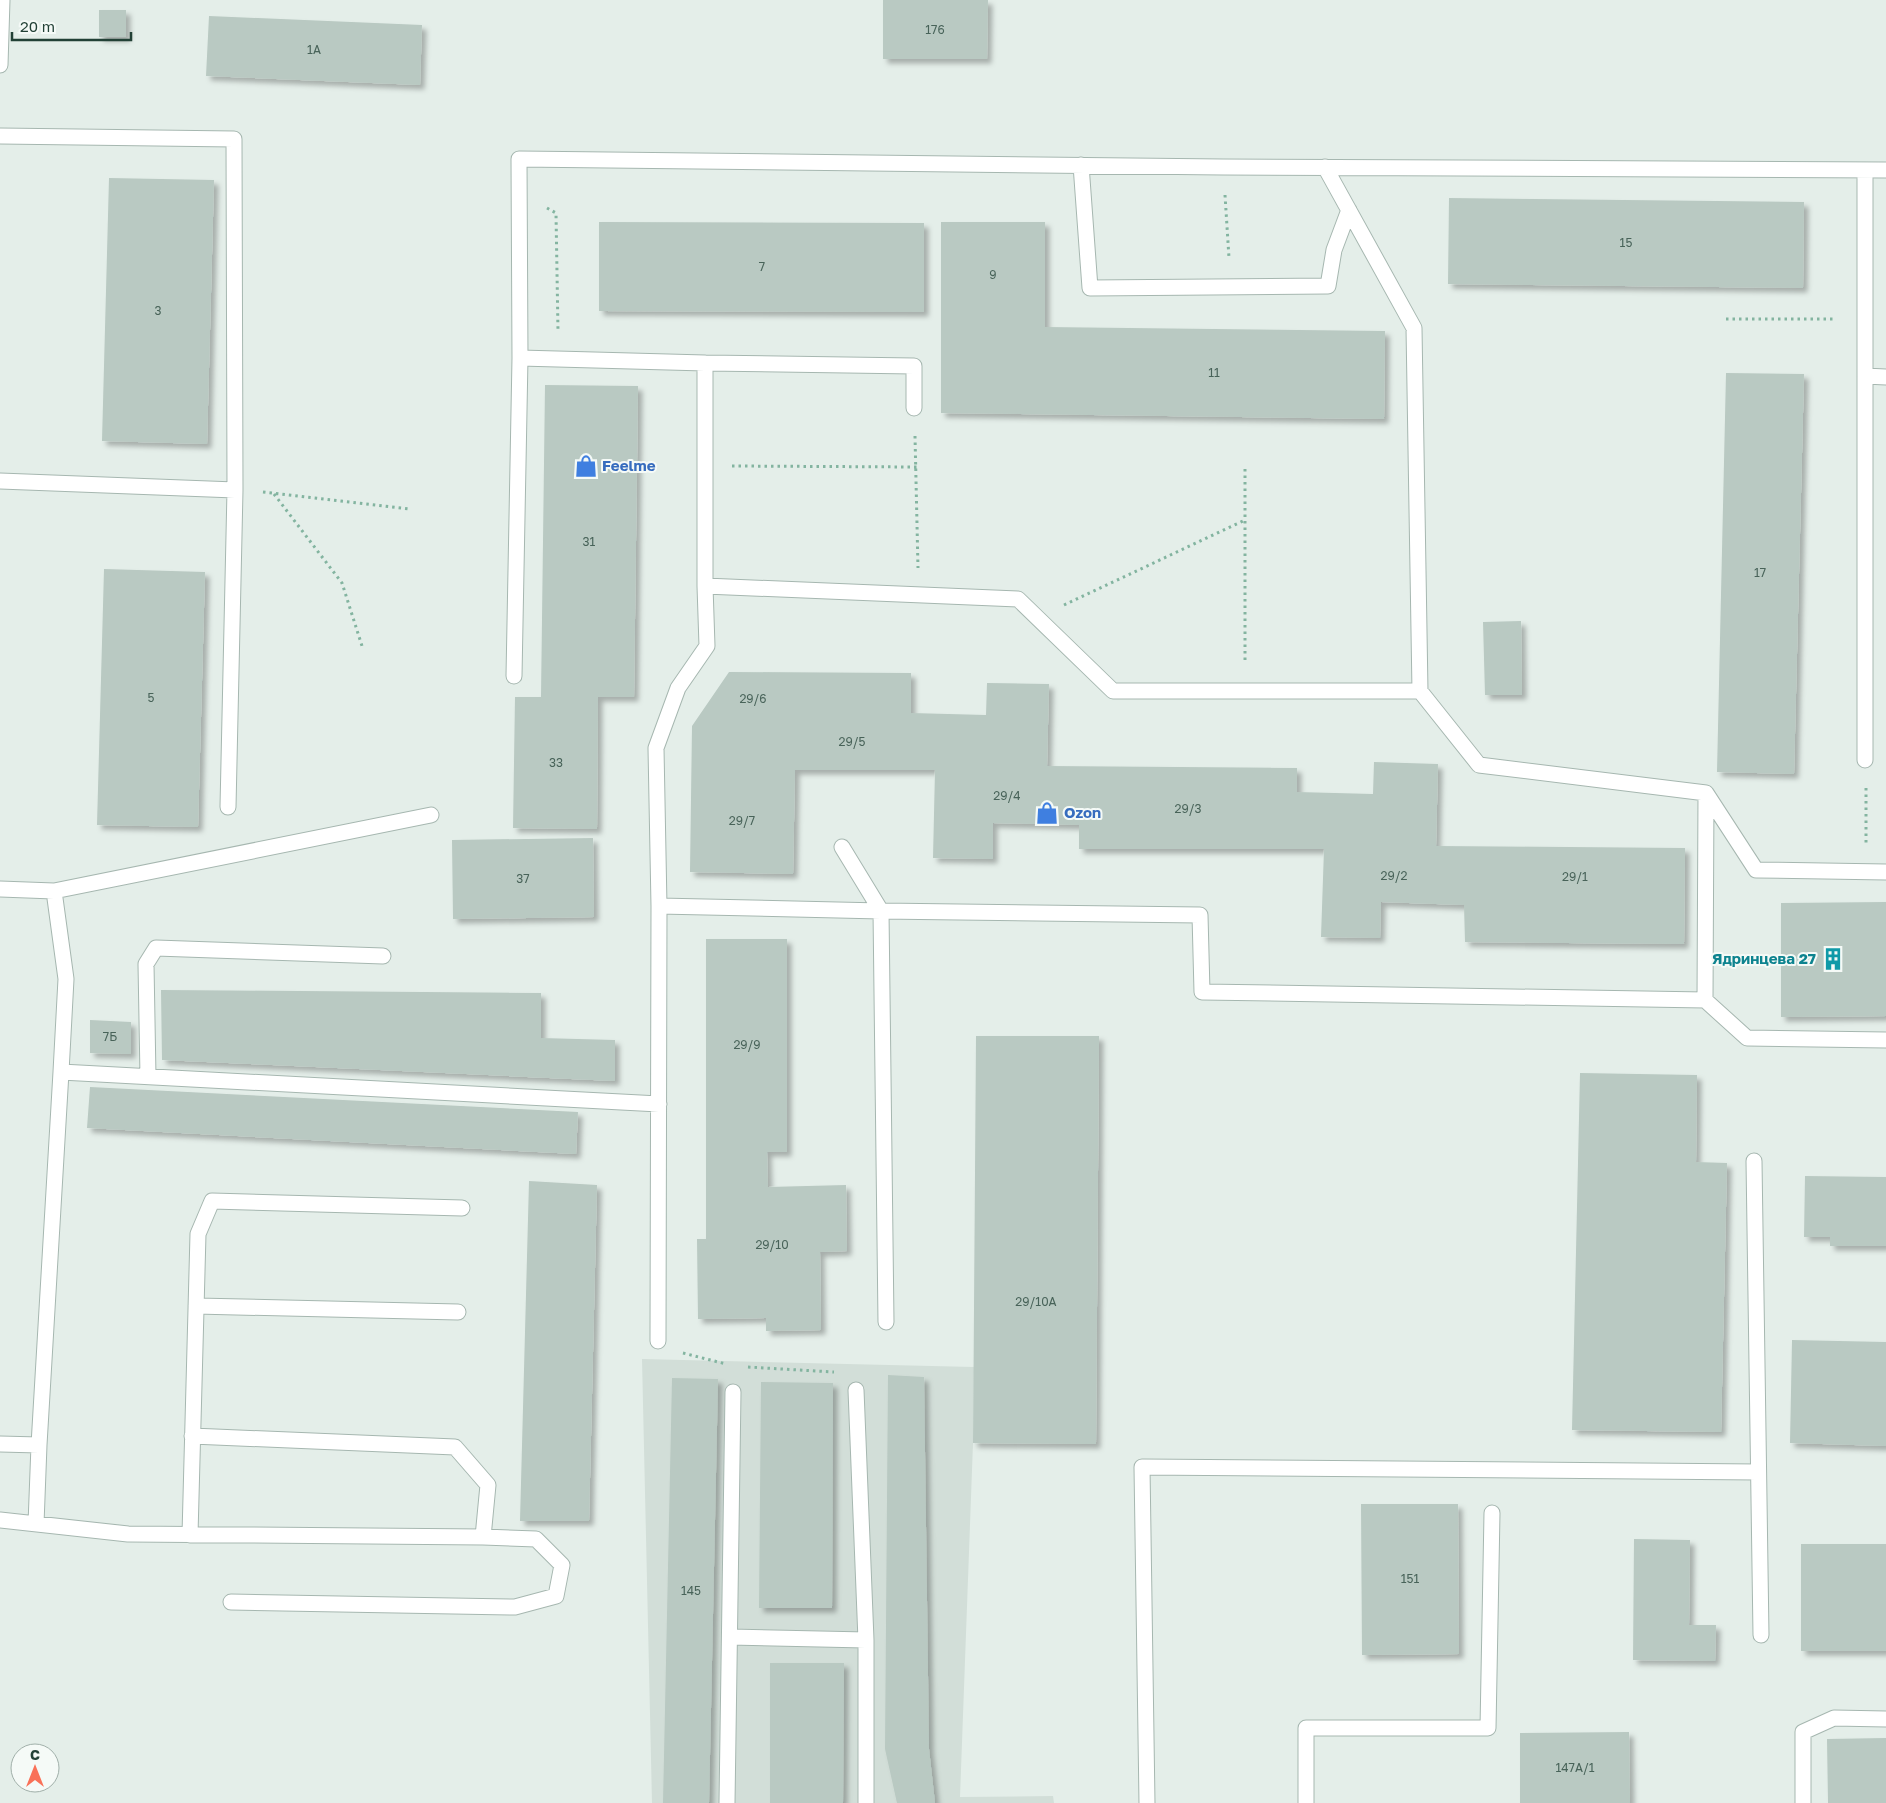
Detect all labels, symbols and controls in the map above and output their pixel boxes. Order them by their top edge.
scale bar [12,10,131,42]
text: 20 m [20,17,55,35]
house number: 176 [925,22,945,37]
house number: 1А [307,42,321,57]
house number: 15 [1620,235,1632,250]
house number: 7 [759,259,765,274]
house number: 9 [989,267,997,282]
house number: 3 [154,303,162,318]
house number: 11 [1208,365,1220,380]
shop icon: Feelme [573,453,599,479]
place label: Feelme [602,456,656,474]
house number: 31 [583,534,596,549]
house number: 17 [1754,565,1766,580]
house number: 5 [148,690,155,705]
house number: 29/6 [739,691,767,706]
house number: 29/5 [839,734,866,749]
house number: 33 [549,755,563,770]
house number: 29/4 [993,788,1021,803]
shop icon: Ozon [1034,800,1060,826]
house number: 29/3 [1174,801,1202,816]
place label: Ozon [1064,803,1101,821]
house number: 29/7 [729,813,755,828]
house number: 29/2 [1381,868,1408,883]
house number: 29/1 [1562,869,1588,884]
house number: 37 [516,871,530,886]
building icon: Ядринцева 27 [1820,946,1846,972]
place label: Ядринцева 27 [1712,949,1816,967]
house number: 7Б [103,1029,117,1044]
house number: 29/9 [733,1037,761,1052]
house number: 29/10 [755,1237,789,1252]
house number: 29/10А [1015,1294,1057,1309]
house number: 151 [1401,1571,1419,1586]
house number: 145 [681,1583,701,1598]
north arrow [10,1743,60,1793]
text: С [30,1746,40,1763]
house number: 147А/1 [1555,1760,1595,1775]

